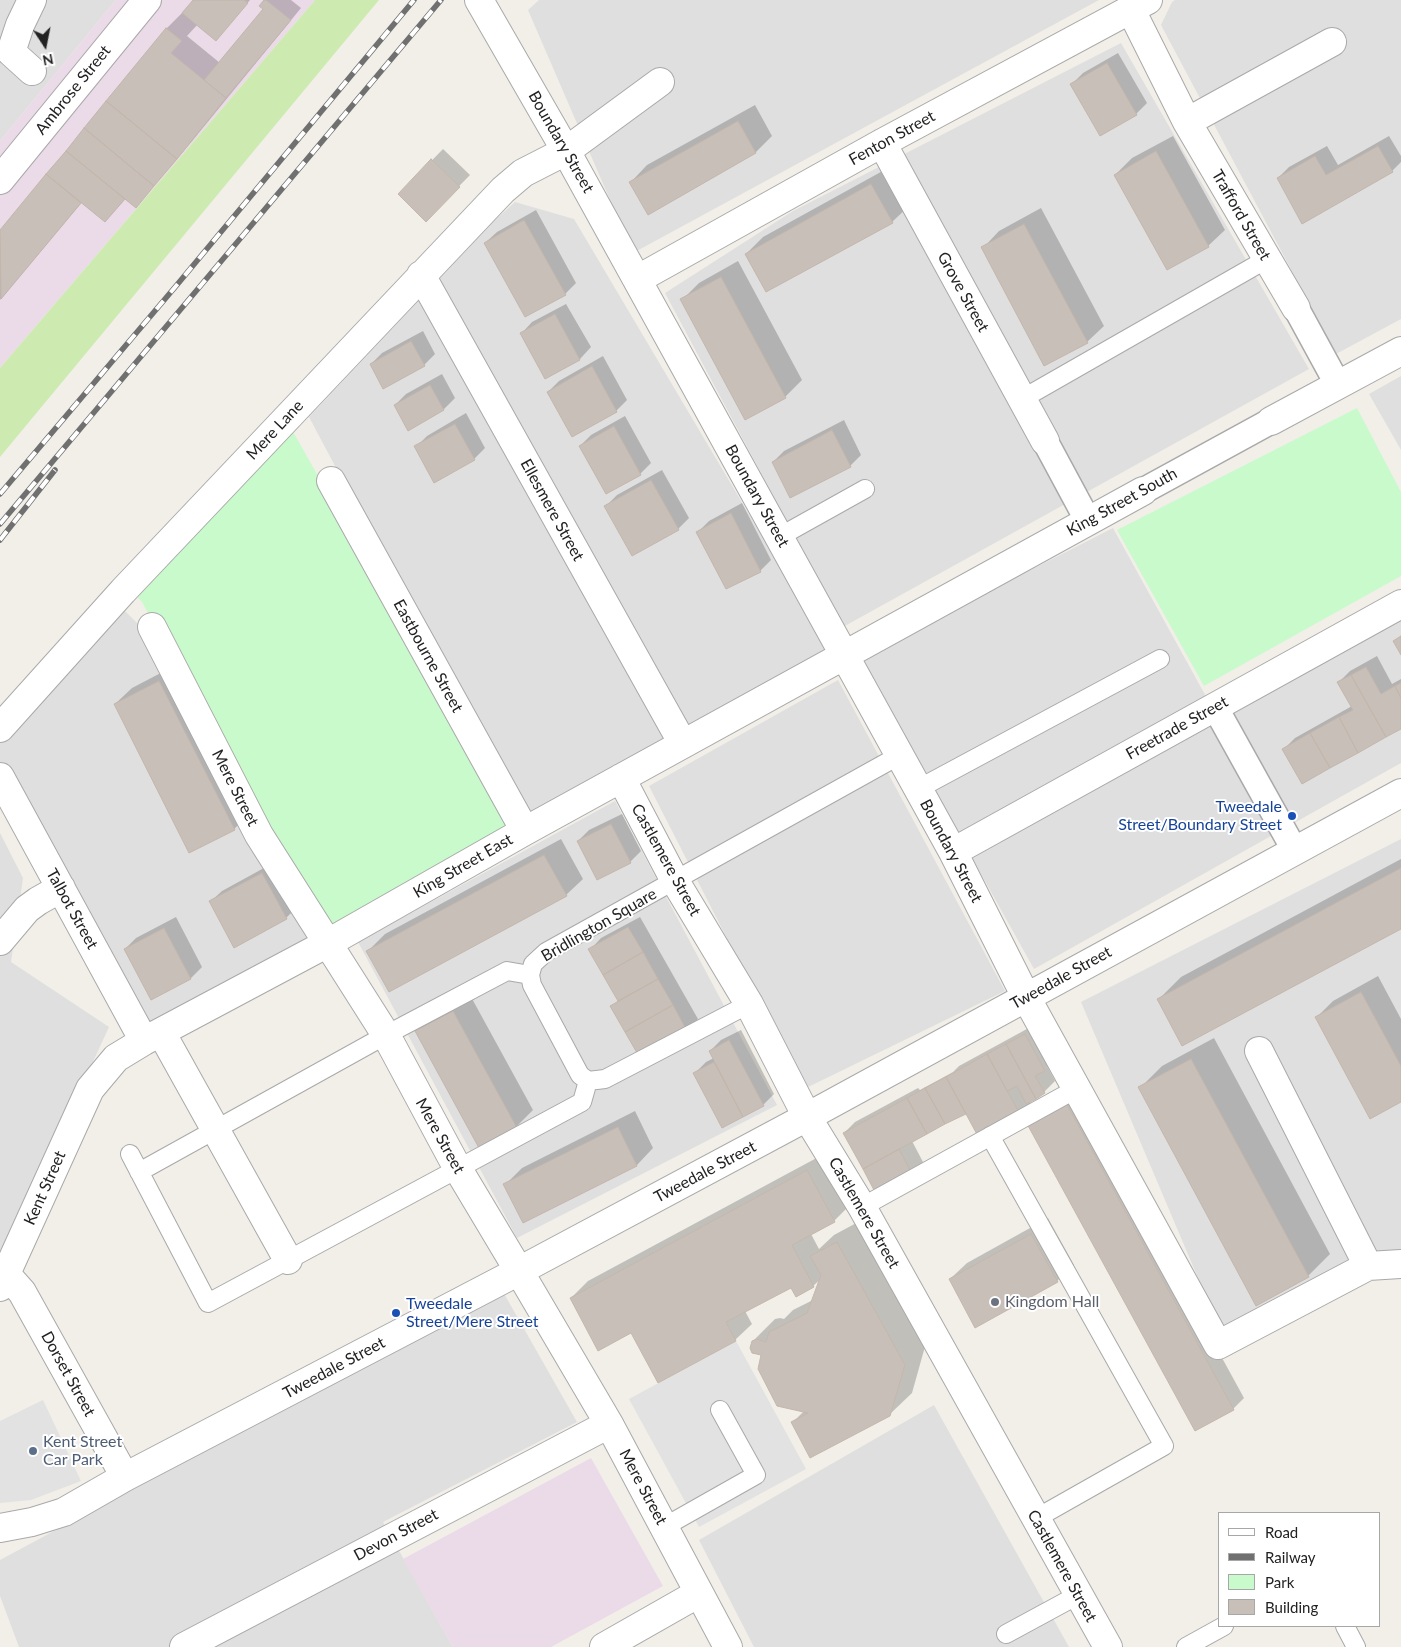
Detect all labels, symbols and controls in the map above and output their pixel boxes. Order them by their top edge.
north arrow [20,20,70,70]
street label: Ambrose Street [31,42,115,138]
text: N [41,51,55,70]
street label: Boundary Street [524,88,598,196]
street label: Fenton Street [846,106,938,170]
street label: Trafford Street [1207,166,1275,264]
street label: Grove Street [933,249,993,335]
street label: Mere Lane [243,396,307,464]
street label: Boundary Street [721,441,793,551]
street label: Ellesmere Street [516,456,588,564]
street label: King Street South [1063,464,1181,540]
street label: Eastbourne Street [389,596,467,716]
street label: Freetrade Street [1123,692,1231,764]
street label: Mere Street [208,747,262,829]
street label: Boundary Street [916,796,986,906]
place label: Tweedale Street/Boundary Street [1118,797,1282,835]
street label: Castlemere Street [627,801,705,919]
marker: Tweedale Street/Boundary Street [1286,810,1298,822]
street label: King Street East [410,830,516,902]
street label: Talbot Street [42,865,102,953]
street label: Bridlington Square [538,884,660,966]
street label: Tweedale Street [1007,942,1115,1014]
street label: Mere Street [411,1095,469,1177]
street label: Tweedale Street [651,1137,759,1207]
street label: Kent Street [20,1148,70,1228]
street label: Castlemere Street [824,1154,904,1272]
place label: Kingdom Hall [1005,1292,1099,1312]
place label: Tweedale Street/Mere Street [406,1294,539,1332]
marker: Kingdom Hall [989,1296,1001,1308]
marker: Tweedale Street/Mere Street [390,1307,402,1319]
street label: Dorset Street [37,1328,99,1420]
street label: Tweedale Street [280,1333,388,1403]
place label: Kent Street Car Park [43,1432,122,1470]
marker: Kent Street Car Park [27,1445,39,1457]
street label: Mere Street [615,1446,671,1528]
street label: Devon Street [351,1505,441,1565]
street label: Castlemere Street [1023,1507,1101,1625]
legend [1218,1512,1381,1627]
text: Road [1265,1523,1298,1541]
text: Railway [1265,1548,1316,1566]
text: Park [1265,1573,1294,1591]
text: Building [1265,1598,1318,1616]

